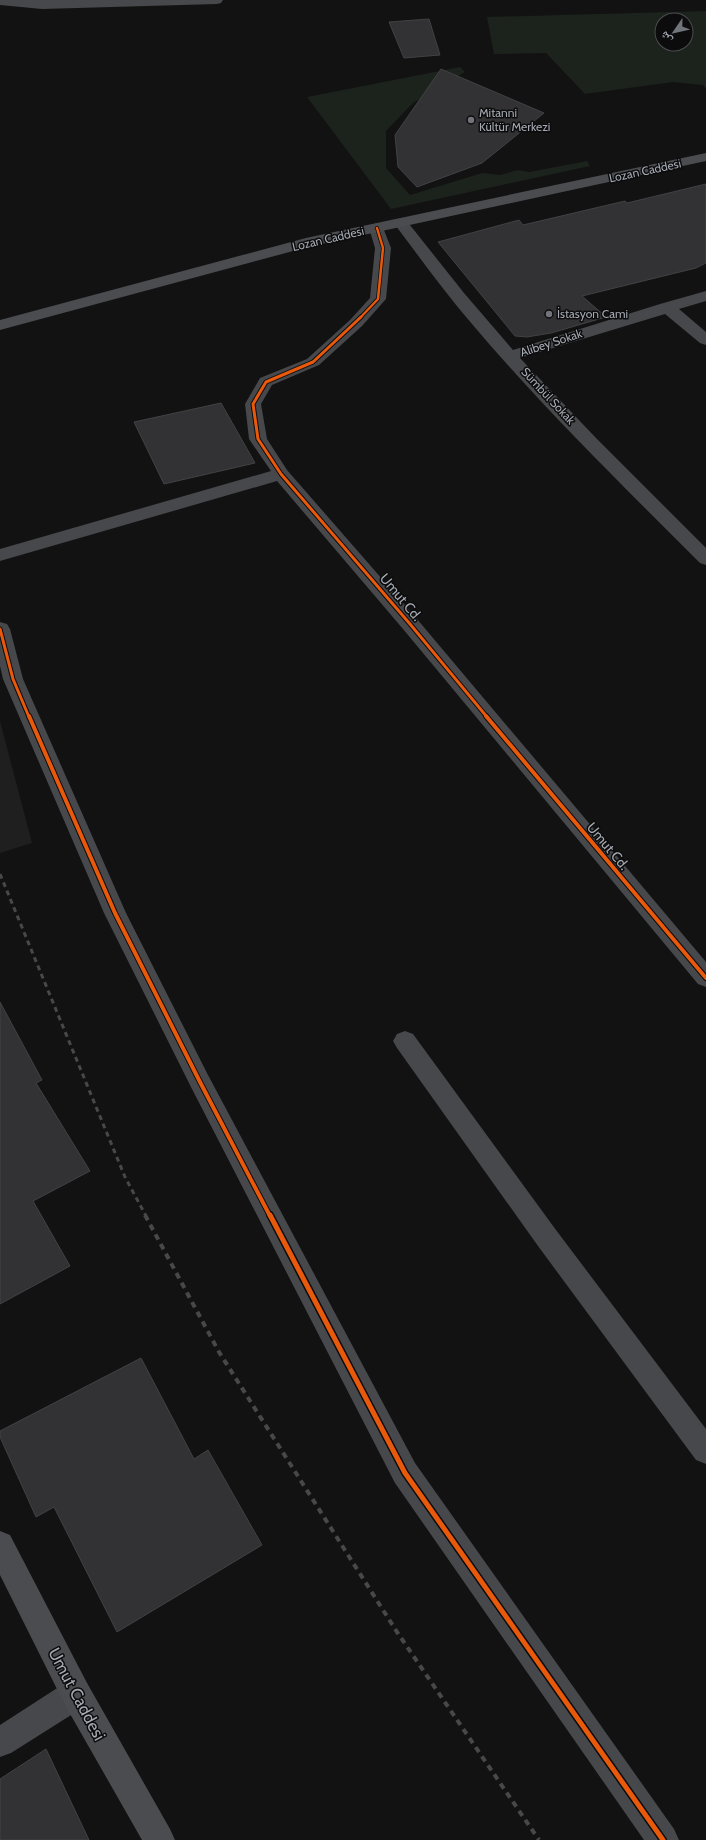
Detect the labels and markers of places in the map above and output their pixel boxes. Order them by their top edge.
place label: Mitanni Kültür Merkezi [479,105,550,134]
marker: Mitanni Kültür Merkezi [466,115,476,125]
place label: İstasyon Cami [557,306,628,321]
marker: İstasyon Cami [544,309,554,319]

